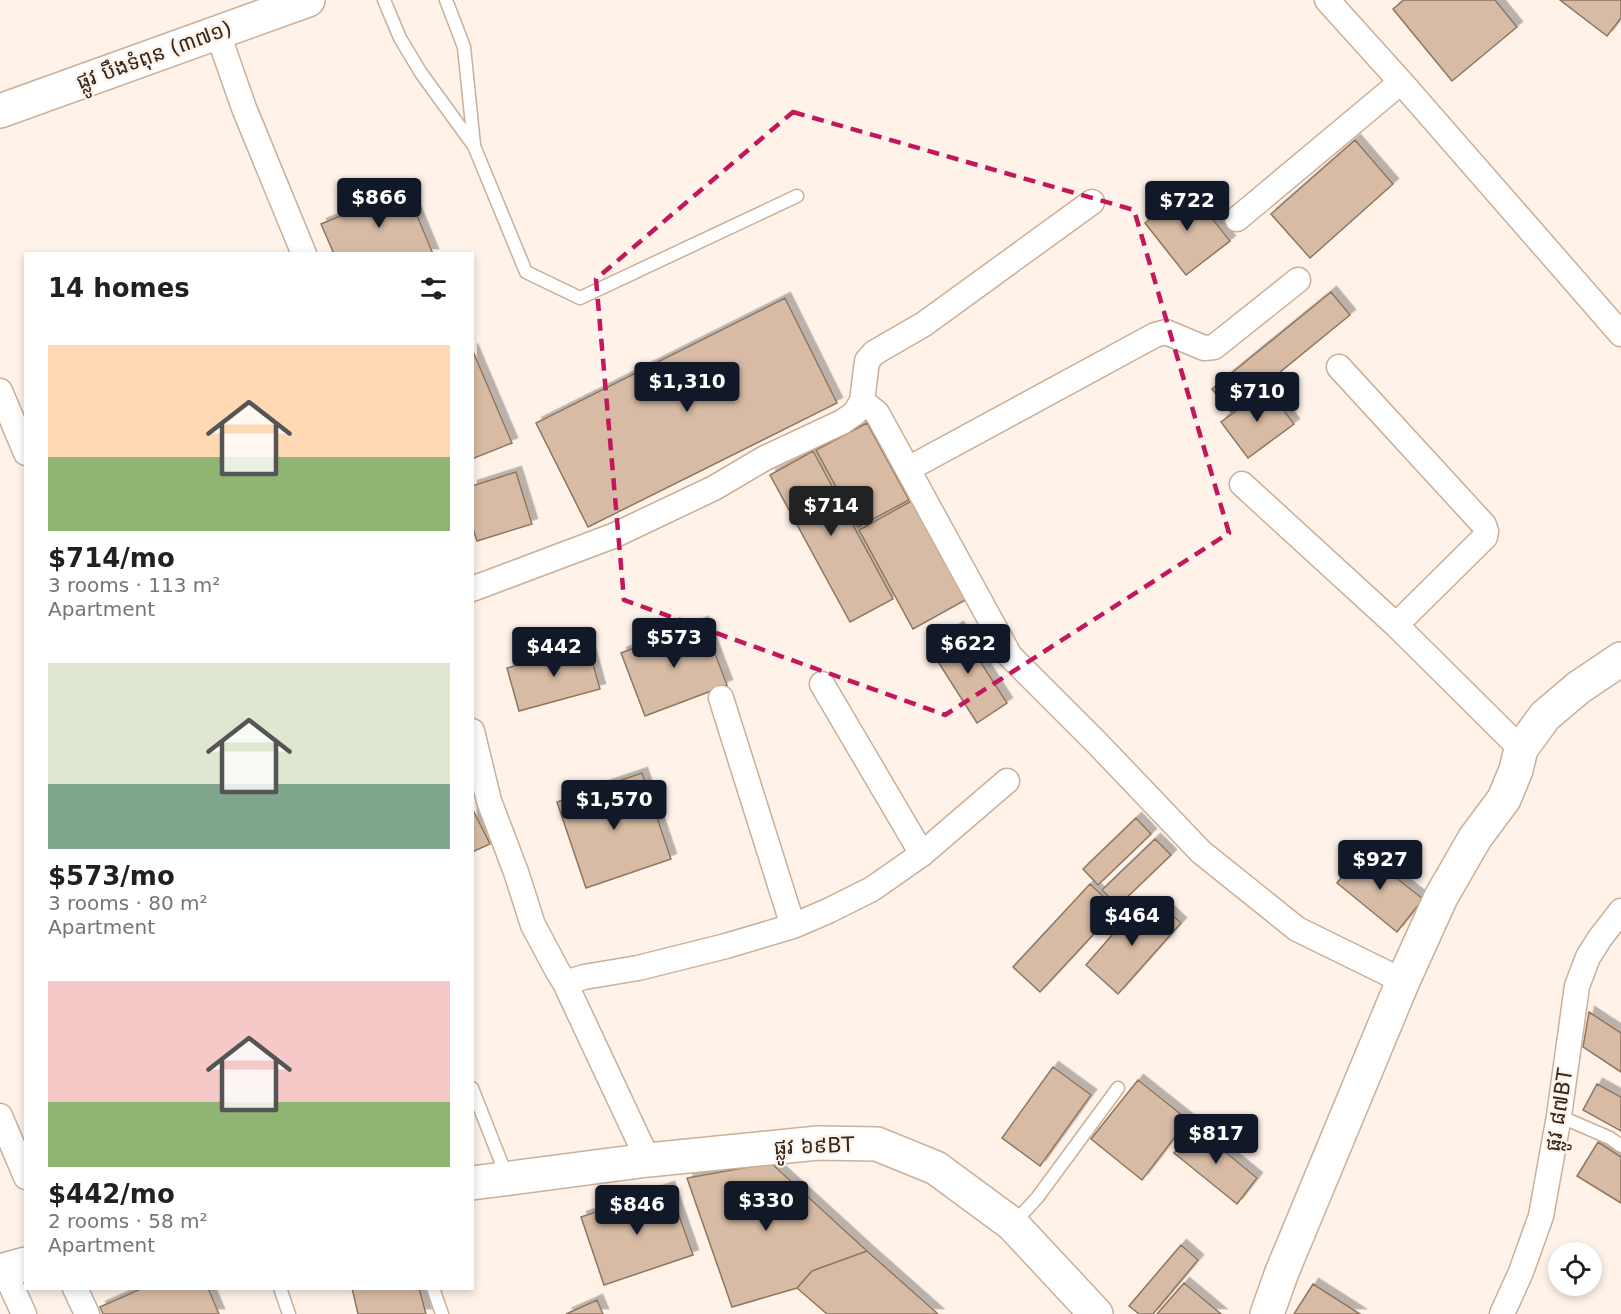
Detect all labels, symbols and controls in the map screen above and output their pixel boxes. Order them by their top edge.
street label: ផ្លូវ បឹងទំពុន (៣៧១) [73,16,237,101]
pin: $866 [343,178,415,229]
pin: $722 [1151,181,1223,232]
text: $866 [351,185,407,209]
text: $722 [1159,188,1215,212]
icon: filters [417,272,450,305]
text: 14 homes [48,273,190,303]
pin: $1,310 [638,362,736,413]
text: $1,310 [648,369,726,393]
pin: $710 [1221,372,1293,423]
text: $710 [1229,379,1285,403]
icon: home [195,384,303,492]
pin: $714 [795,486,867,537]
text: $714 [803,493,859,517]
text: $714/mo [48,543,175,573]
text: 3 rooms · 113 m² [48,573,220,597]
text: Apartment [48,597,155,621]
pin: $573 [638,618,710,669]
pin: $622 [932,624,1004,675]
text: $573 [646,625,702,649]
pin: $442 [518,627,590,678]
text: $622 [940,631,996,655]
text: $442 [526,634,582,658]
icon: home [195,702,303,810]
pin: $1,570 [565,780,663,831]
text: $1,570 [575,787,653,811]
pin: $927 [1344,840,1416,891]
text: $927 [1352,847,1408,871]
text: $573/mo [48,861,175,891]
text: 3 rooms · 80 m² [48,891,208,915]
pin: $464 [1096,896,1168,947]
text: $464 [1104,903,1160,927]
text: Apartment [48,915,155,939]
icon: home [195,1020,303,1128]
street label: ផ្លូវ ៨៧BT [1541,1067,1585,1154]
pin: $817 [1180,1114,1252,1165]
text: $817 [1188,1121,1244,1145]
street label: ផ្លូវ ៦៩BT [773,1133,855,1167]
text: $442/mo [48,1179,175,1209]
pin: $330 [730,1181,802,1232]
pin: $846 [601,1185,673,1236]
text: $330 [738,1188,794,1212]
text: $846 [609,1192,665,1216]
text: 2 rooms · 58 m² [48,1209,208,1233]
text: Apartment [48,1233,155,1257]
map controls [1548,1242,1602,1296]
button: locate [1548,1242,1602,1296]

